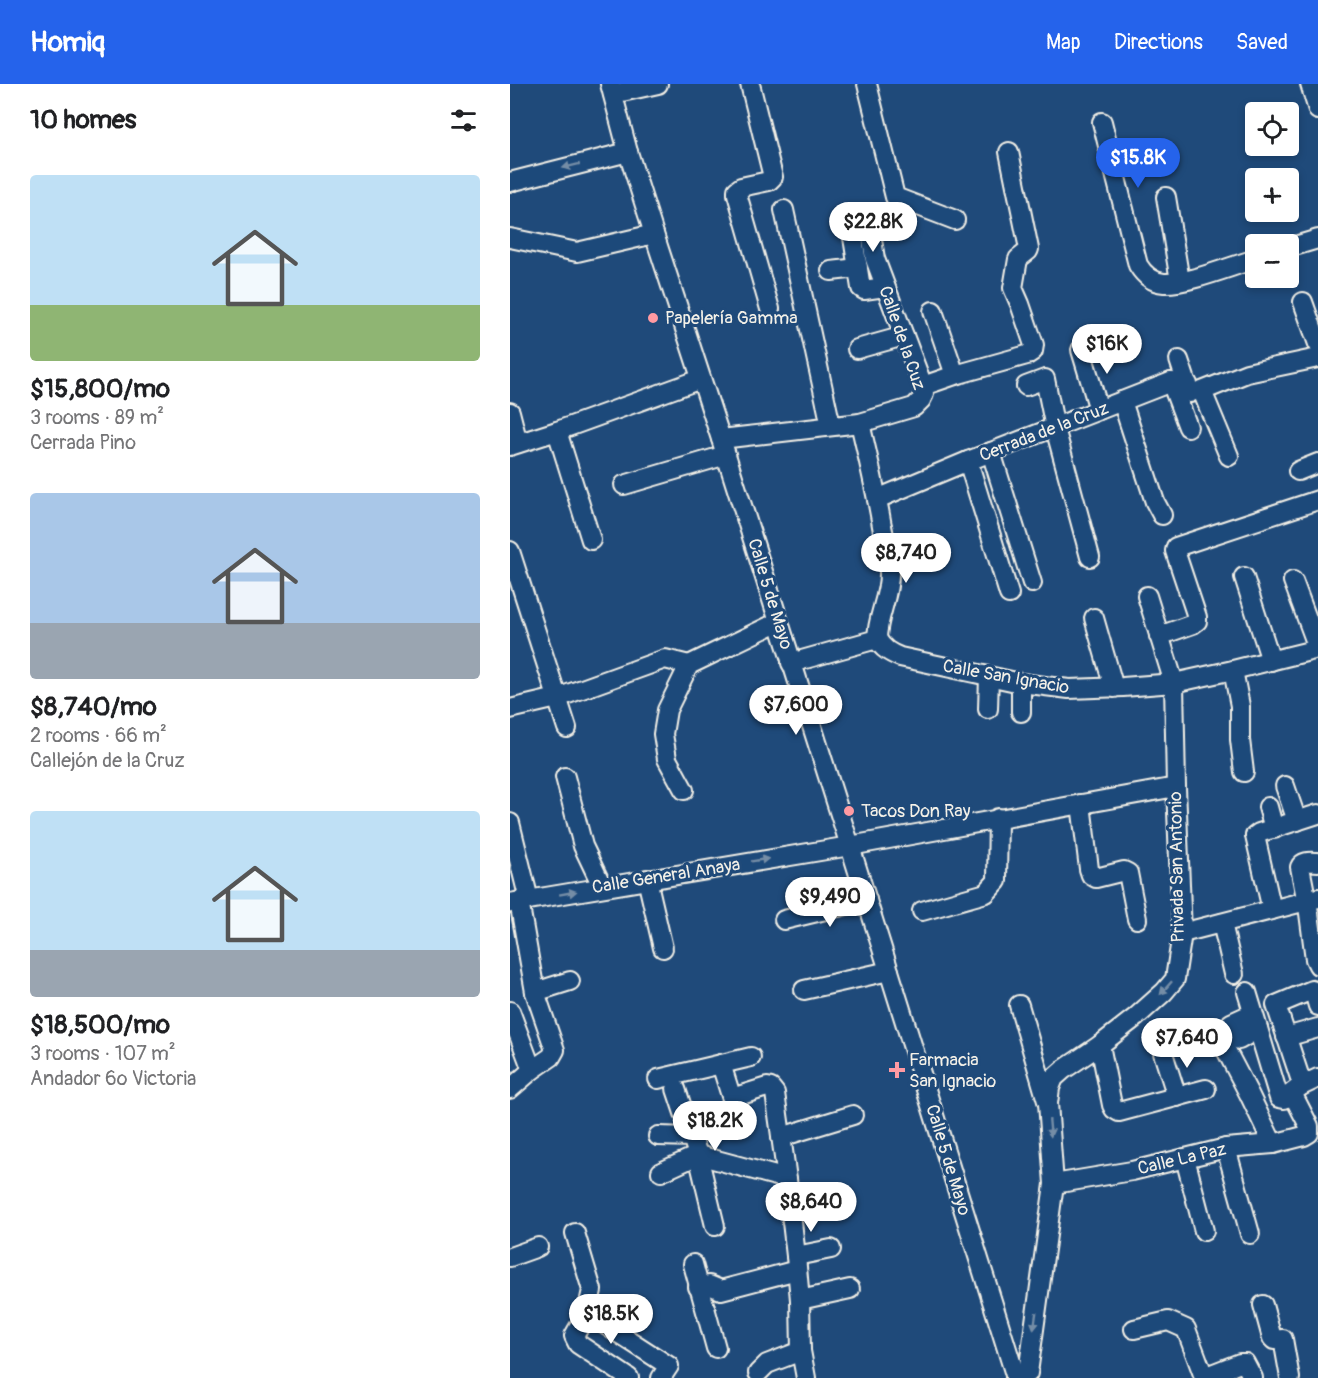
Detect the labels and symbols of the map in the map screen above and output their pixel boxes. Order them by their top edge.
pin: $15.8K [1089,138,1187,189]
one-way arrow [562,162,581,172]
pin: $22.8K [824,202,922,253]
street label: Calle de la Cuz [873,283,931,393]
place label: Papelería Gamma [665,307,798,330]
marker: Papelería Gamma [646,311,660,325]
pin: $16K [1071,324,1143,375]
street label: Cerrada de la Cruz [976,397,1112,467]
pin: $8,740 [857,533,955,584]
street label: Calle 5 de Mayo [742,536,798,653]
street label: Calle San Ignacio [941,655,1071,699]
pin: $7,600 [747,685,845,736]
street label: Privada San Antonio [1164,791,1190,943]
place label: Tacos Don Ray [861,800,971,823]
marker: Tacos Don Ray [842,804,856,818]
street label: Calle General Anaya [590,853,742,899]
one-way arrow [751,856,770,865]
pin: $9,490 [781,877,879,928]
one-way arrow [558,888,577,897]
one-way arrow [1160,980,1173,995]
pin: $7,640 [1138,1018,1236,1069]
place label: Farmacia San Ignacio [909,1049,996,1093]
marker: Farmacia San Ignacio [890,1063,904,1077]
pin: $18.2K [666,1101,764,1152]
street label: Calle 5 de Mayo [920,1102,976,1219]
one-way arrow [1045,1118,1055,1137]
street label: Calle La Paz [1135,1138,1229,1180]
pin: $8,640 [762,1182,860,1233]
pin: $18.5K [562,1294,660,1345]
one-way arrow [1031,1312,1040,1331]

